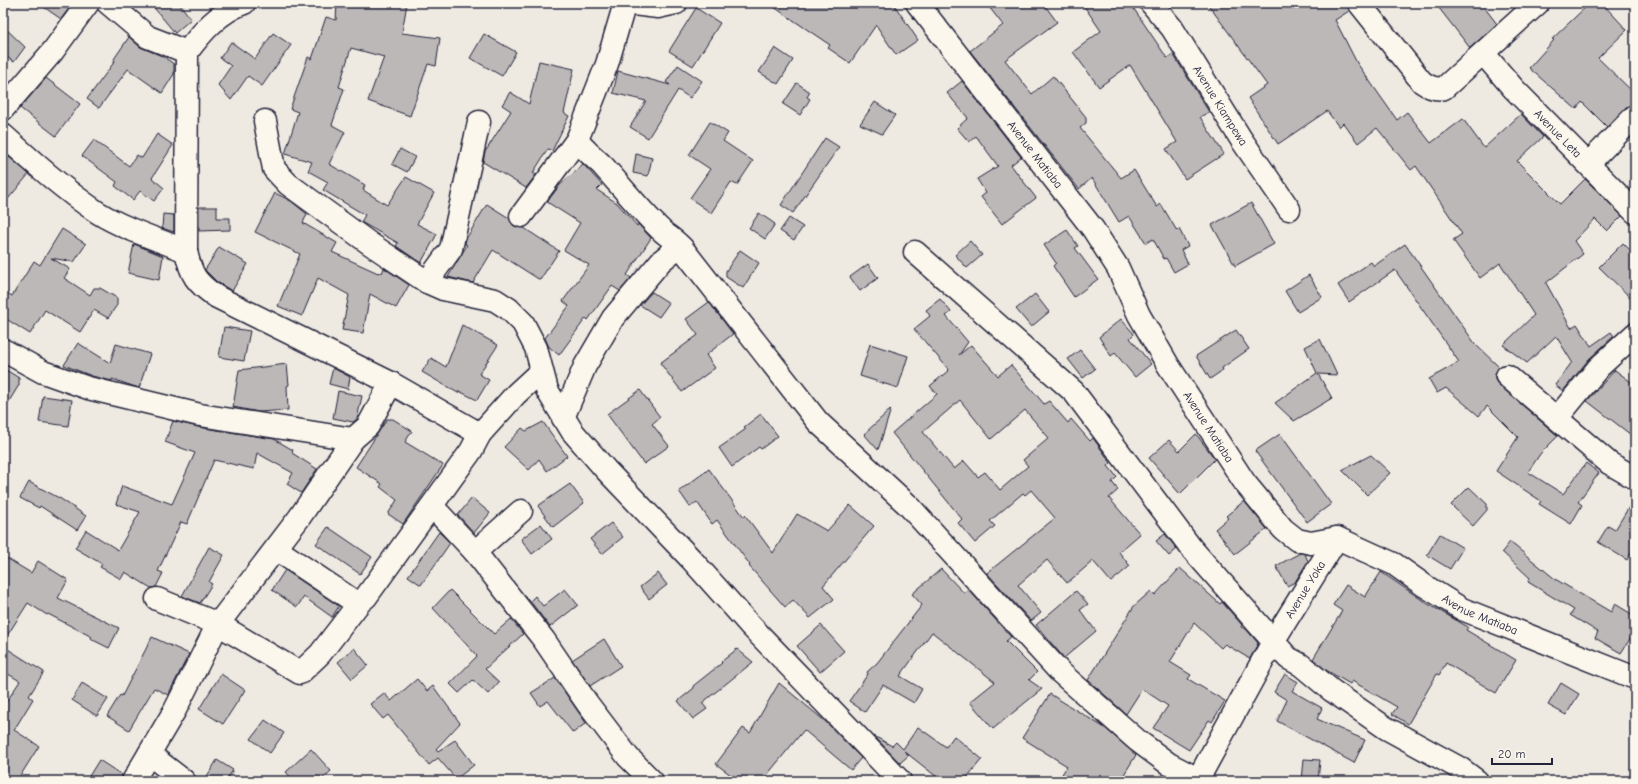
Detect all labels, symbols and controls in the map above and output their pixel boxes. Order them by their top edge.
street label: Avenue Kiampewa [1190,63,1250,148]
street label: Avenue Leta [1531,107,1584,160]
street label: Avenue Matiaba [1004,118,1066,191]
street label: Avenue Matiaba [1180,389,1237,465]
street label: Avenue Yoka [1282,558,1328,621]
street label: Avenue Matiaba [1439,591,1520,638]
scale bar [1492,740,1552,766]
text: 20 m [1498,747,1526,761]

